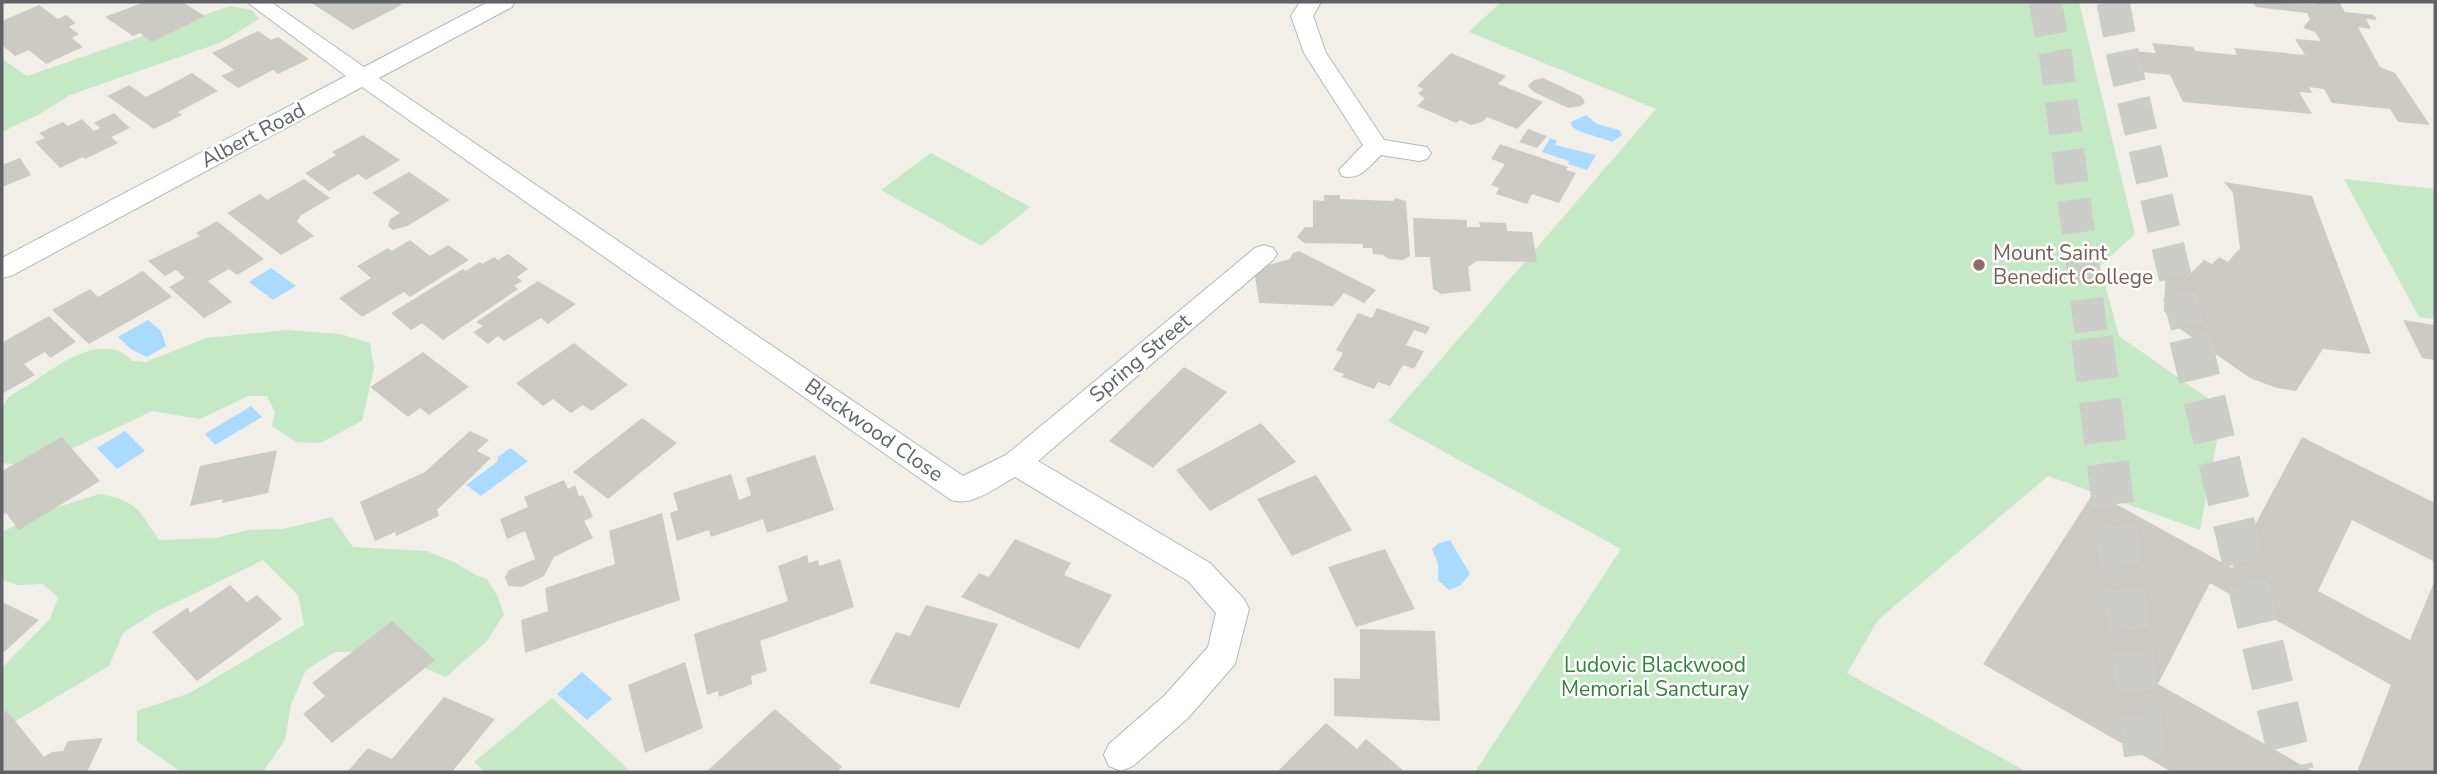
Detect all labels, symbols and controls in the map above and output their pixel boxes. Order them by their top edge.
street label: Albert Road [196,96,310,174]
place label: Mount Saint Benedict College [1993,239,2153,291]
marker: Mount Saint Benedict College [1971,257,1987,273]
street label: Spring Street [1083,307,1197,409]
street label: Blackwood Close [799,372,949,488]
park label: Ludovic Blackwood Memorial Sancturay [1561,651,1749,703]

